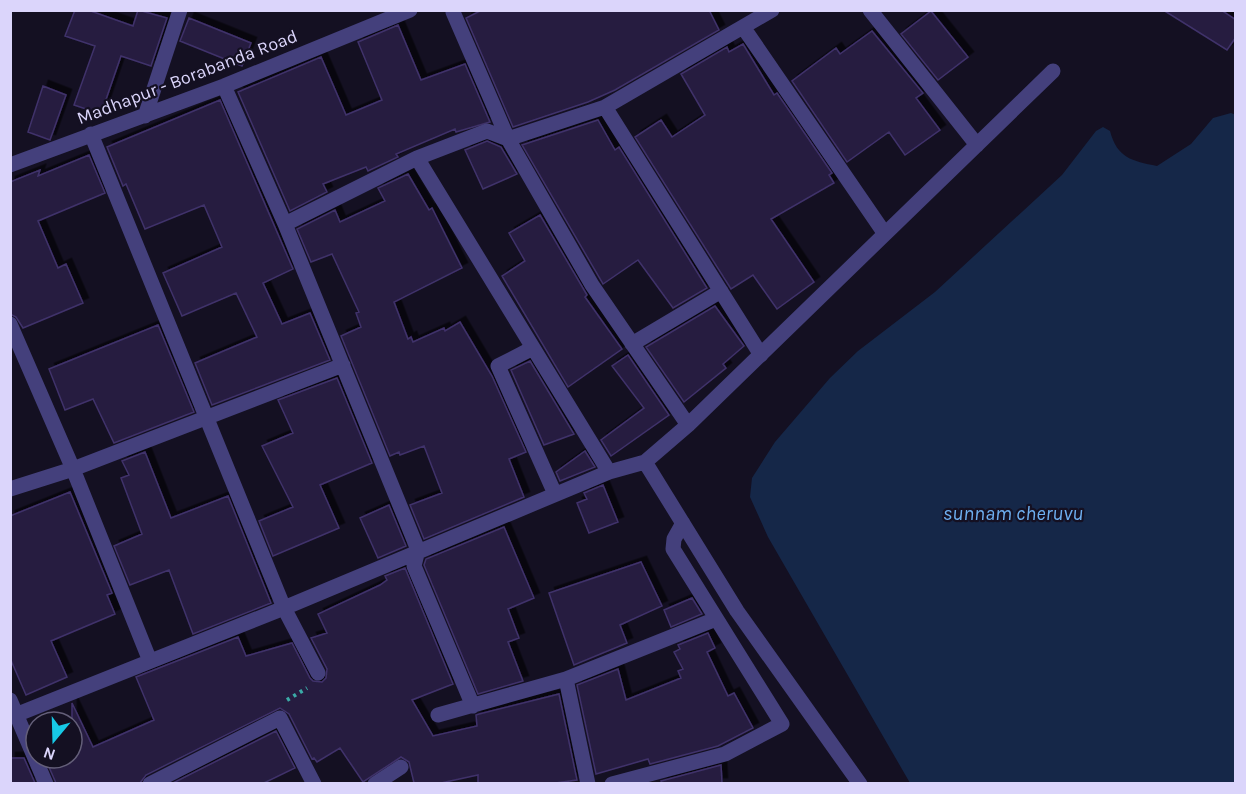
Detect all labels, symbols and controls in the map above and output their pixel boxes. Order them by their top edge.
street label: Madhapur - Borabanda Road [74,25,300,129]
water label: sunnam cheruvu [943,502,1083,525]
north arrow [24,710,84,770]
text: N [41,743,58,765]

